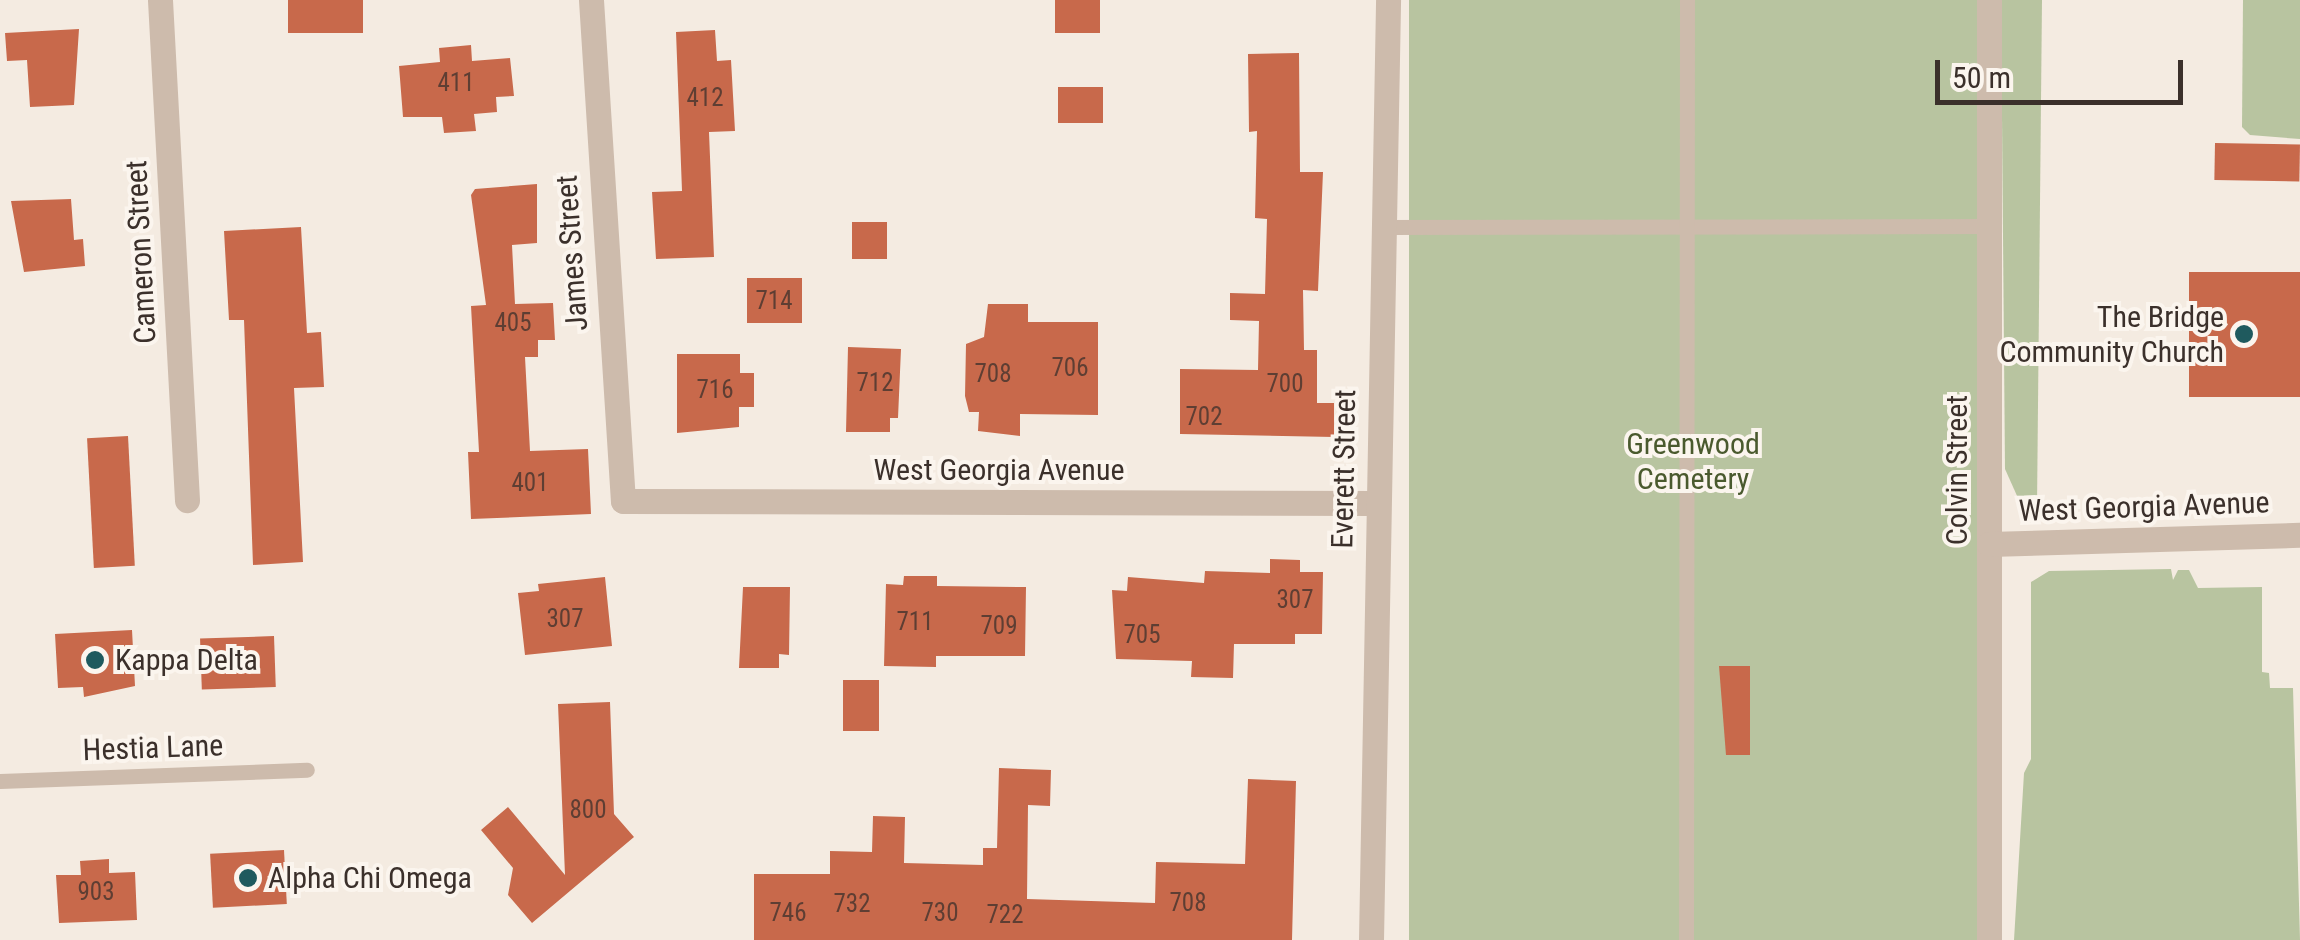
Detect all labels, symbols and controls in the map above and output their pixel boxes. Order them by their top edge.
scale bar [1940,40,2188,102]
text: 50 m [1952,60,2011,95]
house number: 411 [437,68,475,98]
house number: 412 [686,83,724,113]
street label: Cameron Street [118,159,164,345]
street label: James Street [549,174,595,332]
house number: 714 [755,286,793,316]
place label: The Bridge Community Church [1999,299,2224,370]
house number: 405 [494,308,532,338]
marker: The Bridge Community Church [2233,323,2255,345]
house number: 706 [1051,353,1089,383]
house number: 708 [974,359,1012,389]
house number: 712 [856,368,894,398]
house number: 700 [1266,369,1304,399]
house number: 716 [696,375,734,405]
street label: Everett Street [1325,389,1363,549]
street label: Colvin Street [1939,395,1975,545]
house number: 702 [1185,402,1223,432]
park label: Greenwood Cemetery [1626,426,1760,496]
street label: West Georgia Avenue [874,452,1124,488]
house number: 401 [511,468,549,498]
street label: West Georgia Avenue [2018,485,2270,529]
house number: 307 [1276,585,1314,615]
house number: 307 [546,604,584,634]
house number: 711 [896,607,934,637]
house number: 709 [980,611,1018,641]
house number: 705 [1123,620,1161,650]
place label: Kappa Delta [115,642,258,678]
marker: Kappa Delta [84,649,106,671]
street label: Hestia Lane [82,728,224,768]
house number: 800 [569,795,607,825]
place label: Alpha Chi Omega [268,860,472,896]
marker: Alpha Chi Omega [237,867,259,889]
house number: 903 [77,877,115,907]
house number: 708 [1169,888,1207,918]
house number: 732 [833,889,871,919]
house number: 746 [769,898,807,928]
house number: 730 [921,898,959,928]
house number: 722 [986,900,1024,930]

